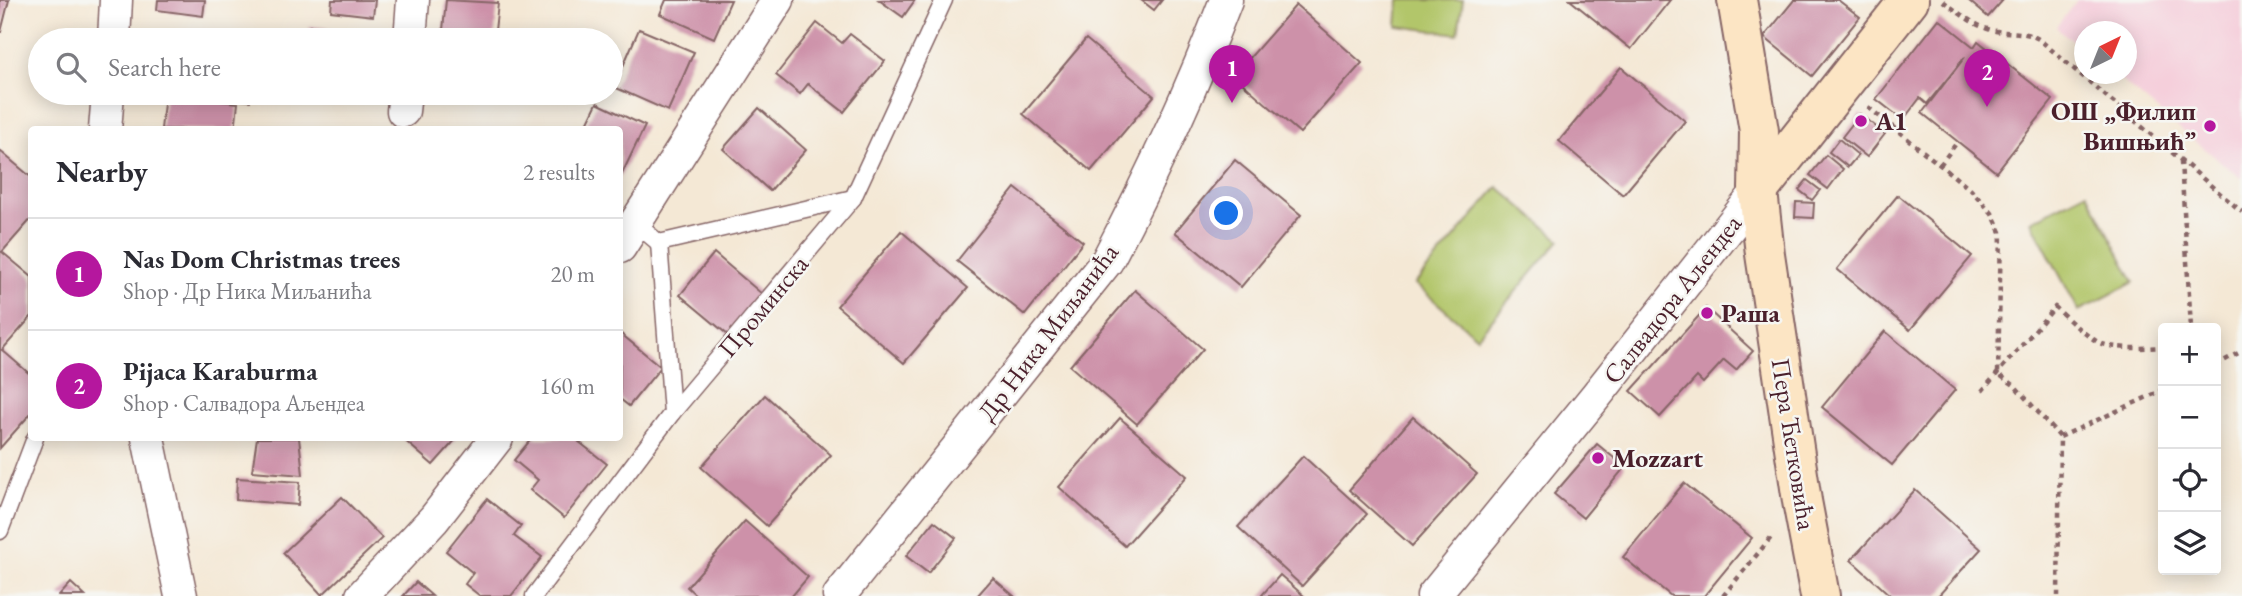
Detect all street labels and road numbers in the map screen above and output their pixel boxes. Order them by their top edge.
street label: Салвадора Аљендеа [1595,207,1749,391]
street label: Др Ника Миљанића [970,236,1126,428]
street label: Проминска [710,247,816,364]
street label: Пера Ћетковића [1764,356,1824,533]

